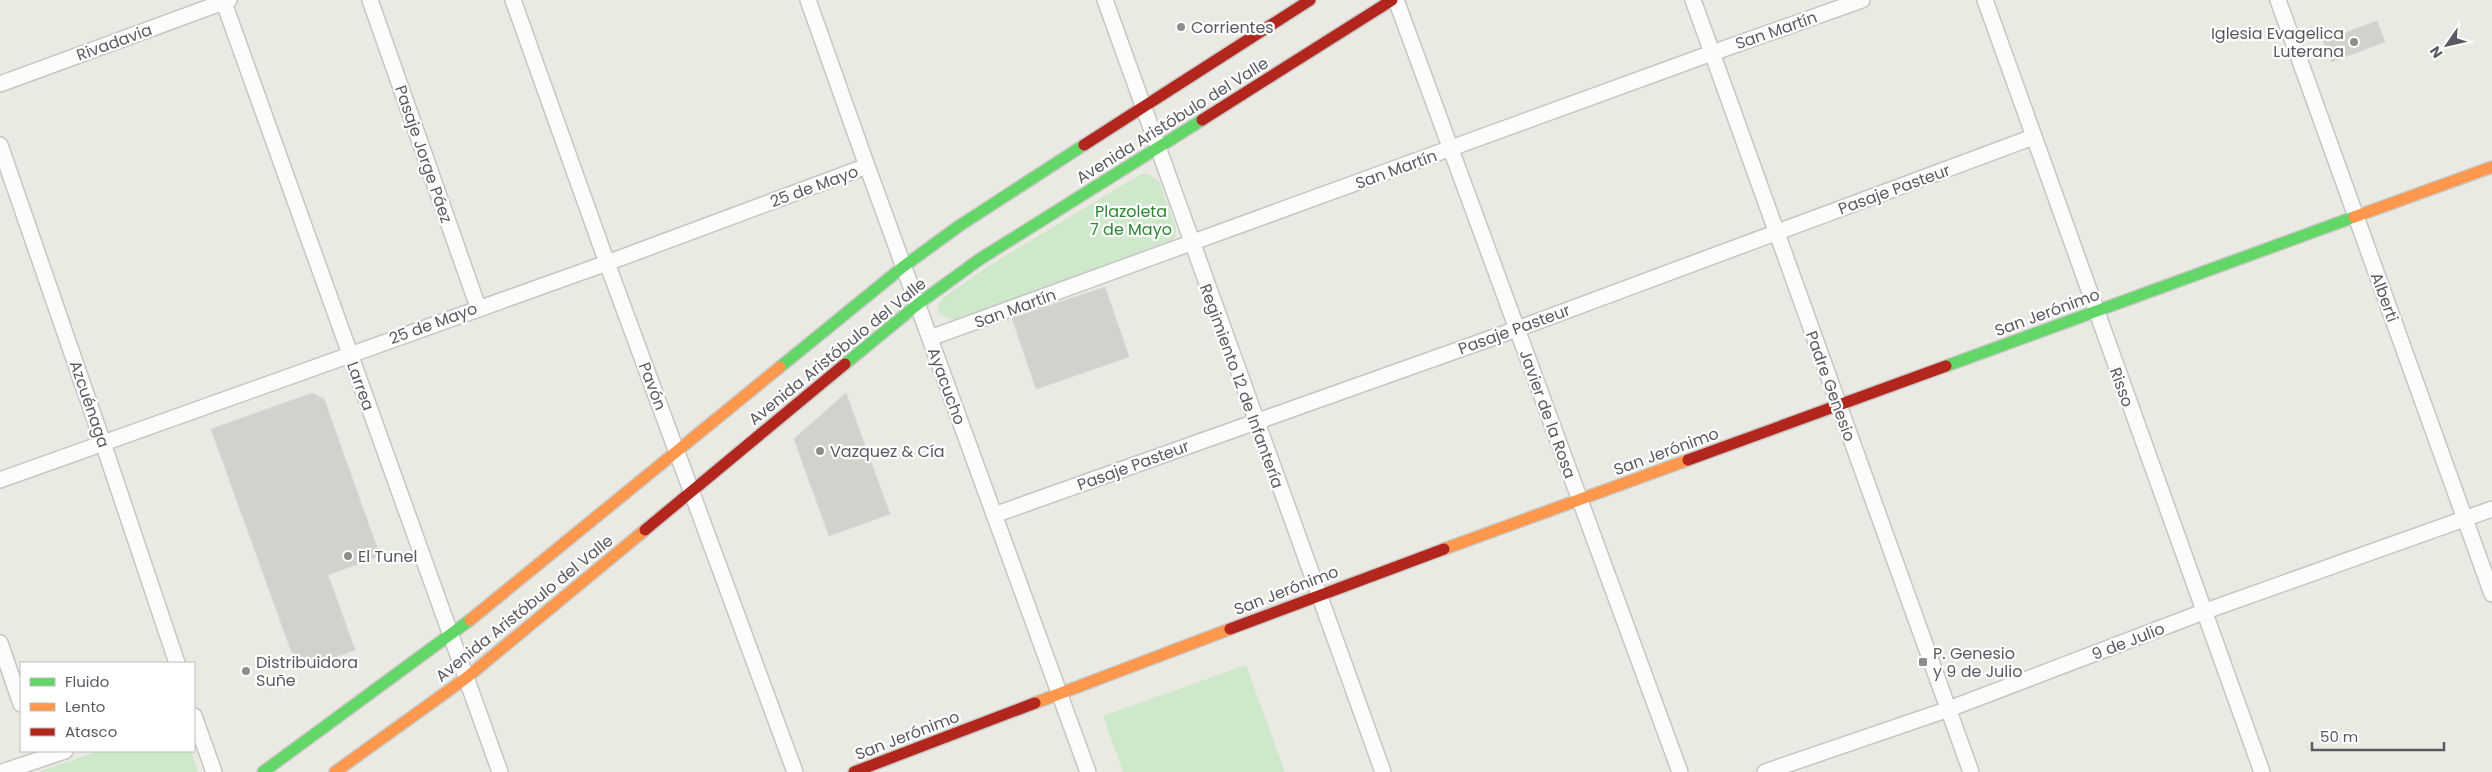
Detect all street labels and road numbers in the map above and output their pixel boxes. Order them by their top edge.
street label: San Martín [1732,6,1820,55]
street label: Rivadavia [73,18,155,67]
street label: Avenida Aristóbulo del Valle [1072,52,1273,189]
street label: Pasaje Jorge Páez [389,82,458,226]
street label: San Martín [1352,144,1440,195]
street label: Pasaje Pasteur [1835,159,1953,220]
street label: 25 de Mayo [767,160,862,213]
street label: Alberti [2365,269,2404,325]
street label: Avenida Aristóbulo del Valle [744,272,931,430]
street label: Regimiento 12 de Infantería [1194,281,1289,492]
street label: San Martín [971,283,1059,334]
street label: San Jerónimo [1991,283,2103,342]
street label: 25 de Mayo [386,297,481,350]
street label: Pasaje Pasteur [1455,299,1573,360]
street label: Padre Genesio [1800,328,1861,445]
street label: Ayacucho [922,344,971,428]
street label: Javier de la Rosa [1514,347,1582,482]
street label: Azcuénaga [64,358,115,451]
street label: Larrea [341,359,380,414]
street label: Pavón [633,359,672,413]
street label: Risso [2104,364,2139,410]
street label: San Jerónimo [1610,422,1722,481]
street label: Pasaje Pasteur [1074,435,1192,496]
street label: Avenida Aristóbulo del Valle [431,529,618,687]
street label: San Jerónimo [1231,560,1342,621]
street label: 9 de Julio [2088,617,2168,666]
street label: San Jerónimo [852,705,963,766]

